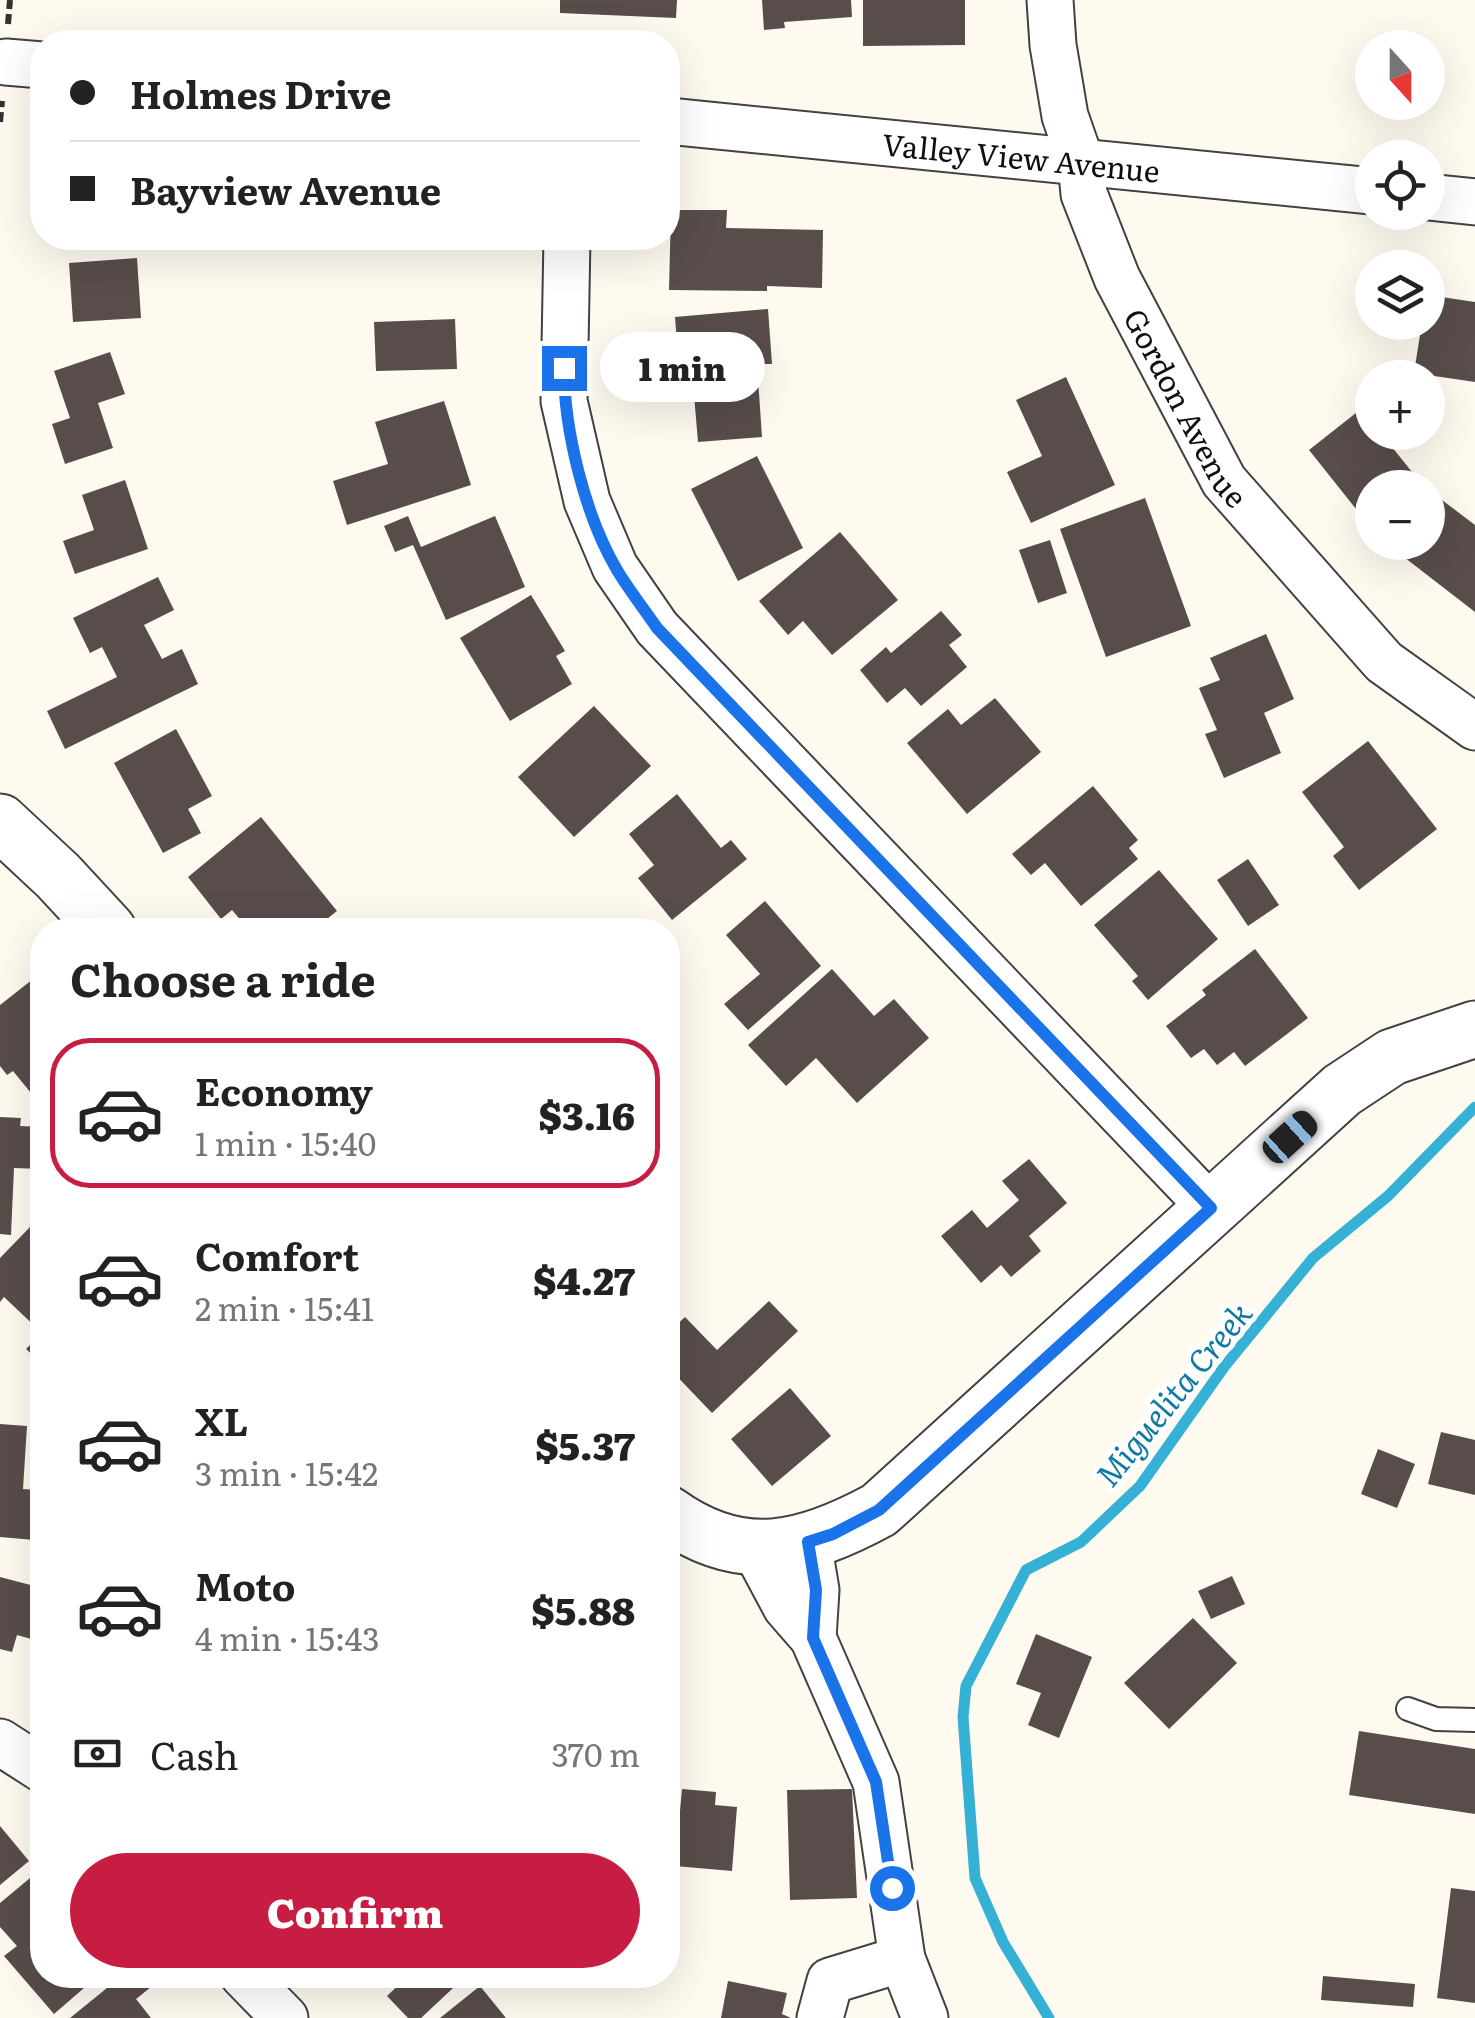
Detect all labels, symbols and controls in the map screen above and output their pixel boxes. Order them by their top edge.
north arrow [1355,30,1445,120]
map controls [1355,30,1445,560]
text: Holmes Drive [130,64,392,121]
street label: Valley View Avenue [880,120,1162,192]
button: locate [1355,140,1445,230]
text: Bayview Avenue [130,160,441,217]
button: layers [1355,250,1445,340]
street label: Gordon Avenue [1115,300,1259,516]
callout: 1 min [599,333,764,403]
text: 1 min [639,343,726,391]
route end [542,346,587,391]
button: + [1355,360,1445,450]
button: − [1355,470,1445,560]
text: Choose a ride [70,944,376,1011]
text: Economy [195,1061,373,1118]
icon: car [75,1068,165,1158]
text: $3.16 [539,1085,635,1142]
car [1258,1106,1322,1168]
text: 1 min · 15:40 [195,1118,376,1166]
text: Comfort [195,1226,359,1283]
icon: car [75,1233,165,1323]
text: $4.27 [533,1250,635,1307]
text: 2 min · 15:41 [195,1283,374,1331]
water label: Miguelita Creek [1082,1290,1262,1496]
text: XL [195,1391,248,1448]
icon: car [75,1398,165,1488]
text: $5.37 [535,1415,635,1472]
text: 3 min · 15:42 [195,1448,378,1496]
text: Moto [195,1556,295,1613]
icon: car [75,1563,165,1653]
text: $5.88 [531,1580,635,1637]
text: 4 min · 15:43 [195,1613,380,1661]
text: Cash [150,1725,239,1782]
icon: cash [70,1726,125,1781]
text: 370 m [551,1729,640,1777]
button: Confirm [70,1853,640,1968]
route start [870,1866,915,1911]

